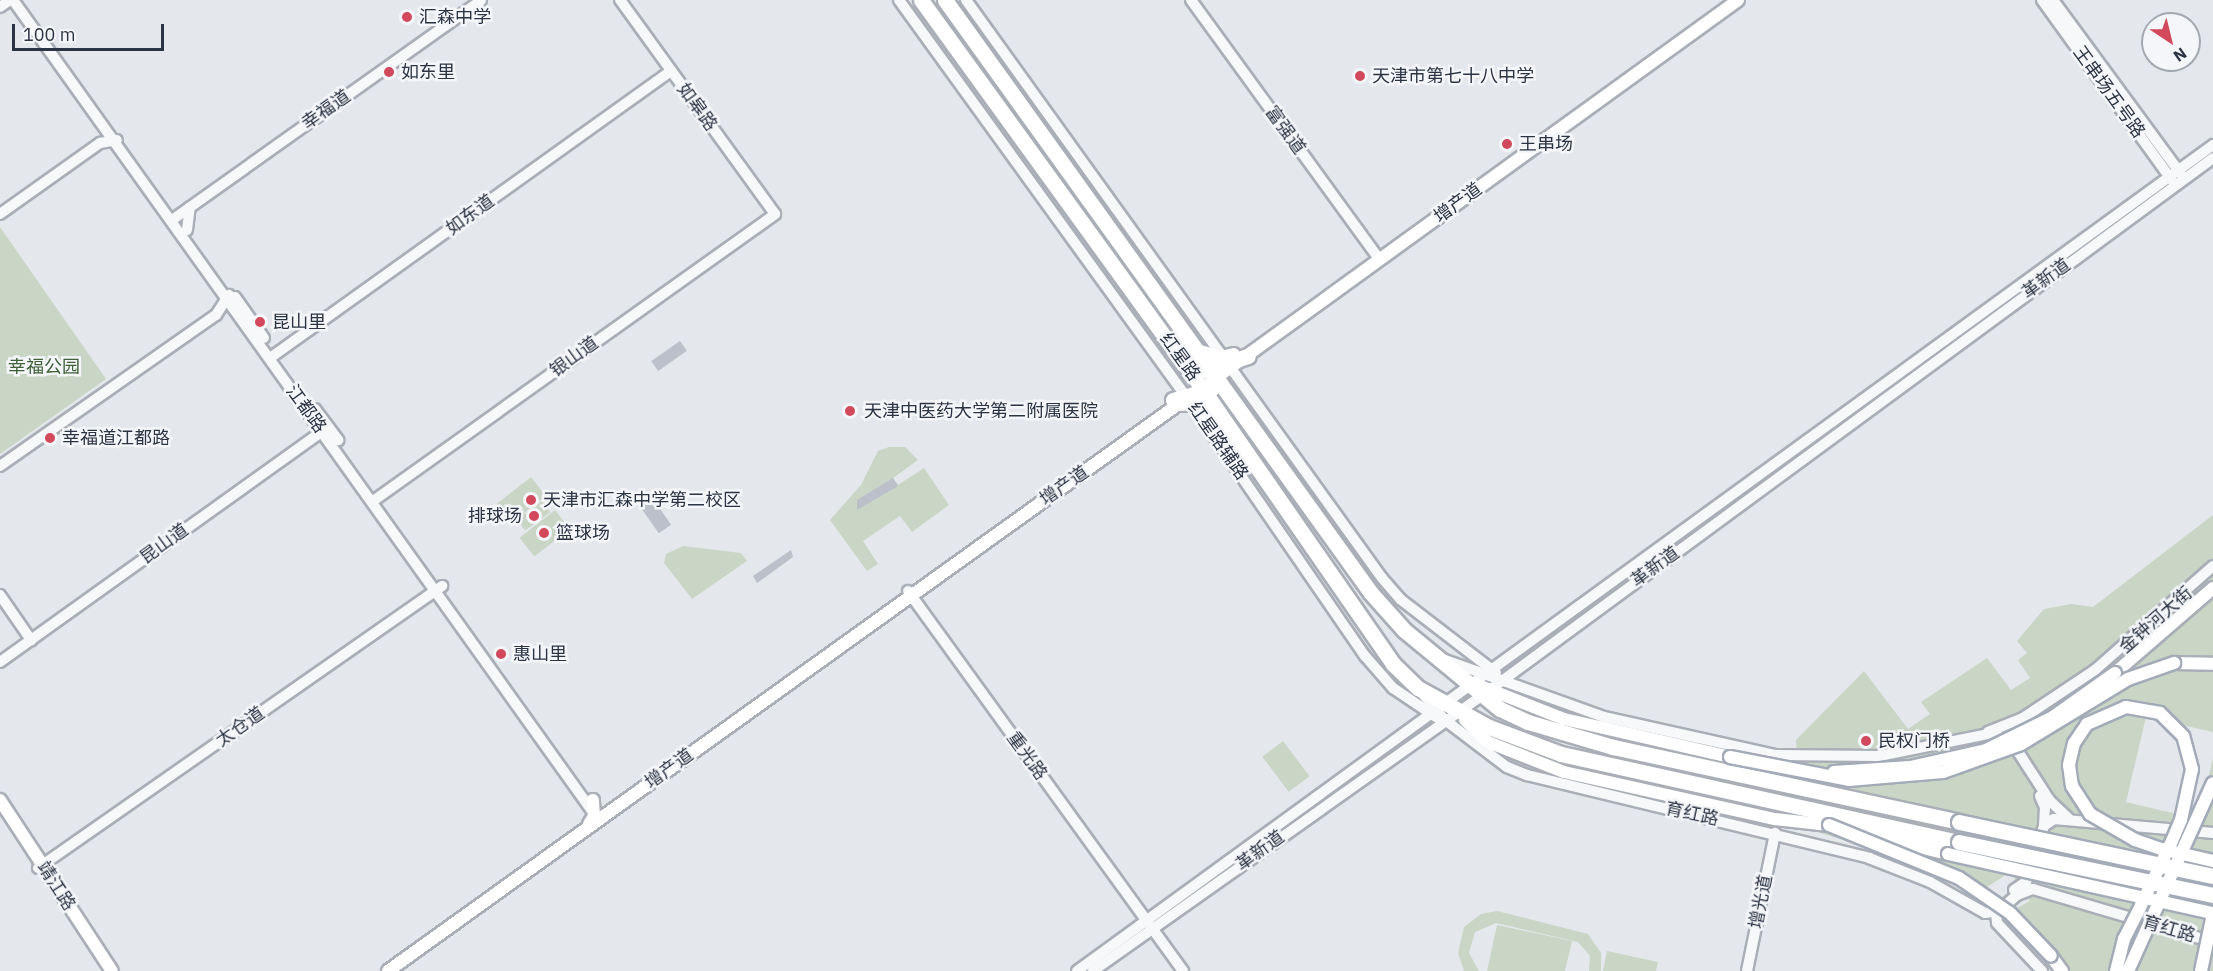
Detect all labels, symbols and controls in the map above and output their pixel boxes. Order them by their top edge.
place label: 汇森中学 [419,6,491,28]
marker: 汇森中学 [400,10,414,24]
scale bar [15,12,166,50]
north arrow [2141,12,2201,72]
text: 100 m [23,23,75,46]
street label: 王串场五号路 [2069,42,2149,142]
text: N [2170,44,2191,67]
place label: 如东里 [401,61,455,83]
marker: 如东里 [382,65,396,79]
place label: 天津市第七十八中学 [1372,65,1534,87]
marker: 天津市第七十八中学 [1353,69,1367,83]
street label: 如皋路 [672,79,722,135]
street label: 幸福道 [298,86,354,134]
street label: 富强道 [1260,102,1310,158]
place label: 王串场 [1519,133,1573,155]
marker: 王串场 [1500,137,1514,151]
street label: 增产道 [1430,178,1486,228]
street label: 如东道 [442,190,498,240]
street label: 革新道 [2018,254,2074,304]
place label: 昆山里 [272,311,326,333]
marker: 昆山里 [253,315,267,329]
street label: 红星路 [1155,329,1205,385]
street label: 银山道 [546,332,602,382]
park label: 幸福公园 [8,356,80,378]
street label: 江都路 [281,381,331,437]
street label: 红星路辅路 [1183,398,1253,484]
place label: 天津中医药大学第二附属医院 [864,400,1098,422]
marker: 天津中医药大学第二附属医院 [841,402,859,420]
place label: 幸福道江都路 [62,427,170,449]
marker: 幸福道江都路 [43,431,57,445]
street label: 增产道 [1036,462,1092,510]
place label: 天津市汇森中学第二校区 [543,489,741,511]
marker: 天津市汇森中学第二校区 [524,493,538,507]
place label: 排球场 [468,505,522,527]
marker: 排球场 [527,509,541,523]
street label: 昆山道 [136,519,192,569]
place label: 篮球场 [556,522,610,544]
marker: 篮球场 [537,526,551,540]
street label: 革新道 [1627,542,1683,592]
street label: 金钟河大街 [2115,582,2197,658]
place label: 惠山里 [513,643,567,665]
marker: 惠山里 [494,647,508,661]
street label: 太仓道 [212,703,268,751]
street label: 重光路 [1002,728,1052,784]
place label: 民权门桥 [1878,730,1950,752]
marker: 民权门桥 [1859,734,1873,748]
street label: 增产道 [641,744,697,794]
street label: 育红路 [1663,798,1721,830]
street label: 革新道 [1232,826,1288,876]
street label: 靖江路 [32,857,80,915]
street label: 增光道 [1745,873,1777,931]
street label: 育红路 [2140,911,2198,947]

